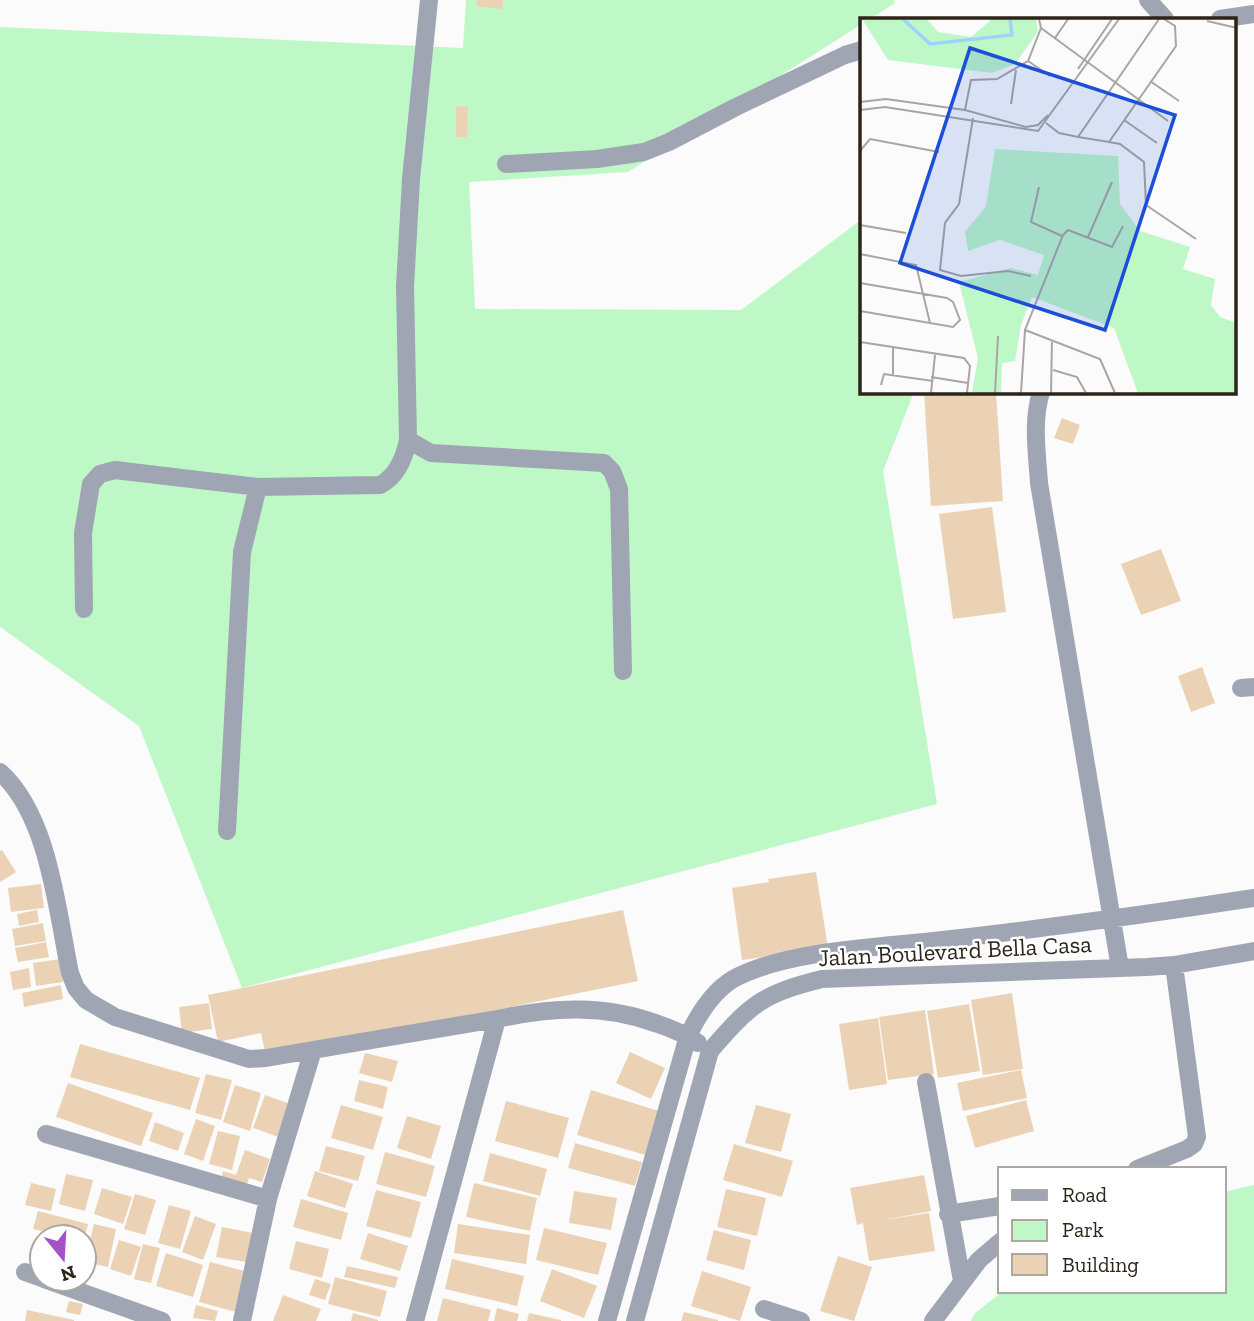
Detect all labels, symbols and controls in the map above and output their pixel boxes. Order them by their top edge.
inset map [860,18,1236,394]
street label: Jalan Boulevard Bella Casa [817,929,1093,972]
legend [998,1167,1226,1293]
text: Road [1062,1182,1108,1207]
text: Park [1062,1217,1104,1242]
north arrow [28,1223,98,1293]
text: Building [1062,1252,1139,1277]
text: N [58,1261,79,1287]

